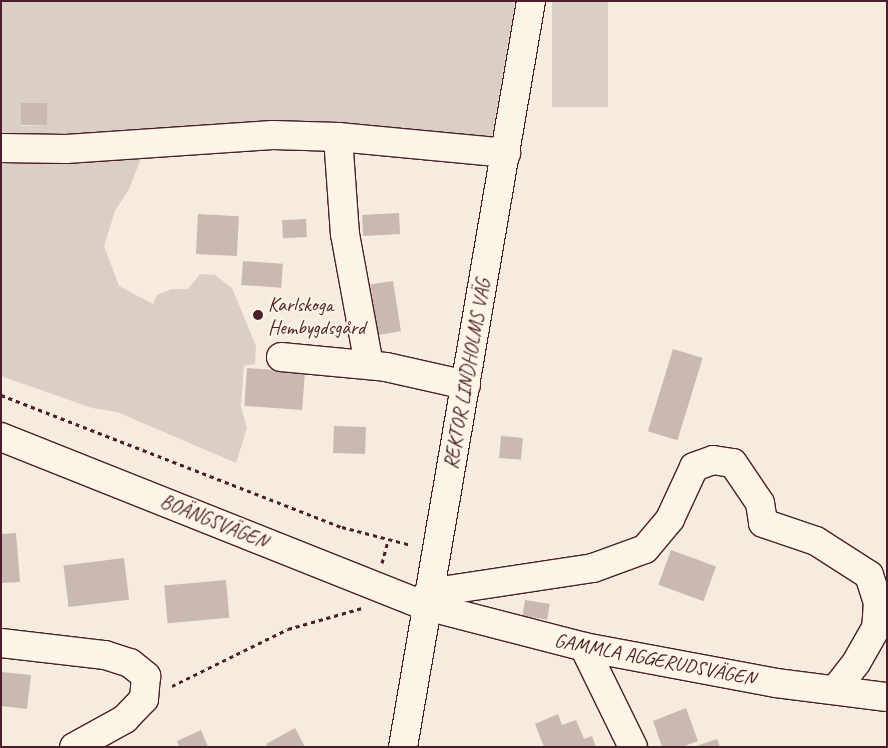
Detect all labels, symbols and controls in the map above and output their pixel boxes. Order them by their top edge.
street label: REKTOR LINDHOLMS VÄG [439,278,495,470]
place label: Karlskoga Hembygdsgård [268,292,365,339]
marker: Karlskoga Hembygdsgård [252,309,264,321]
street label: BOÄNGSVÄGEN [157,489,271,553]
street label: GAMMLA AGGERUDSVÄGEN [553,628,757,690]

